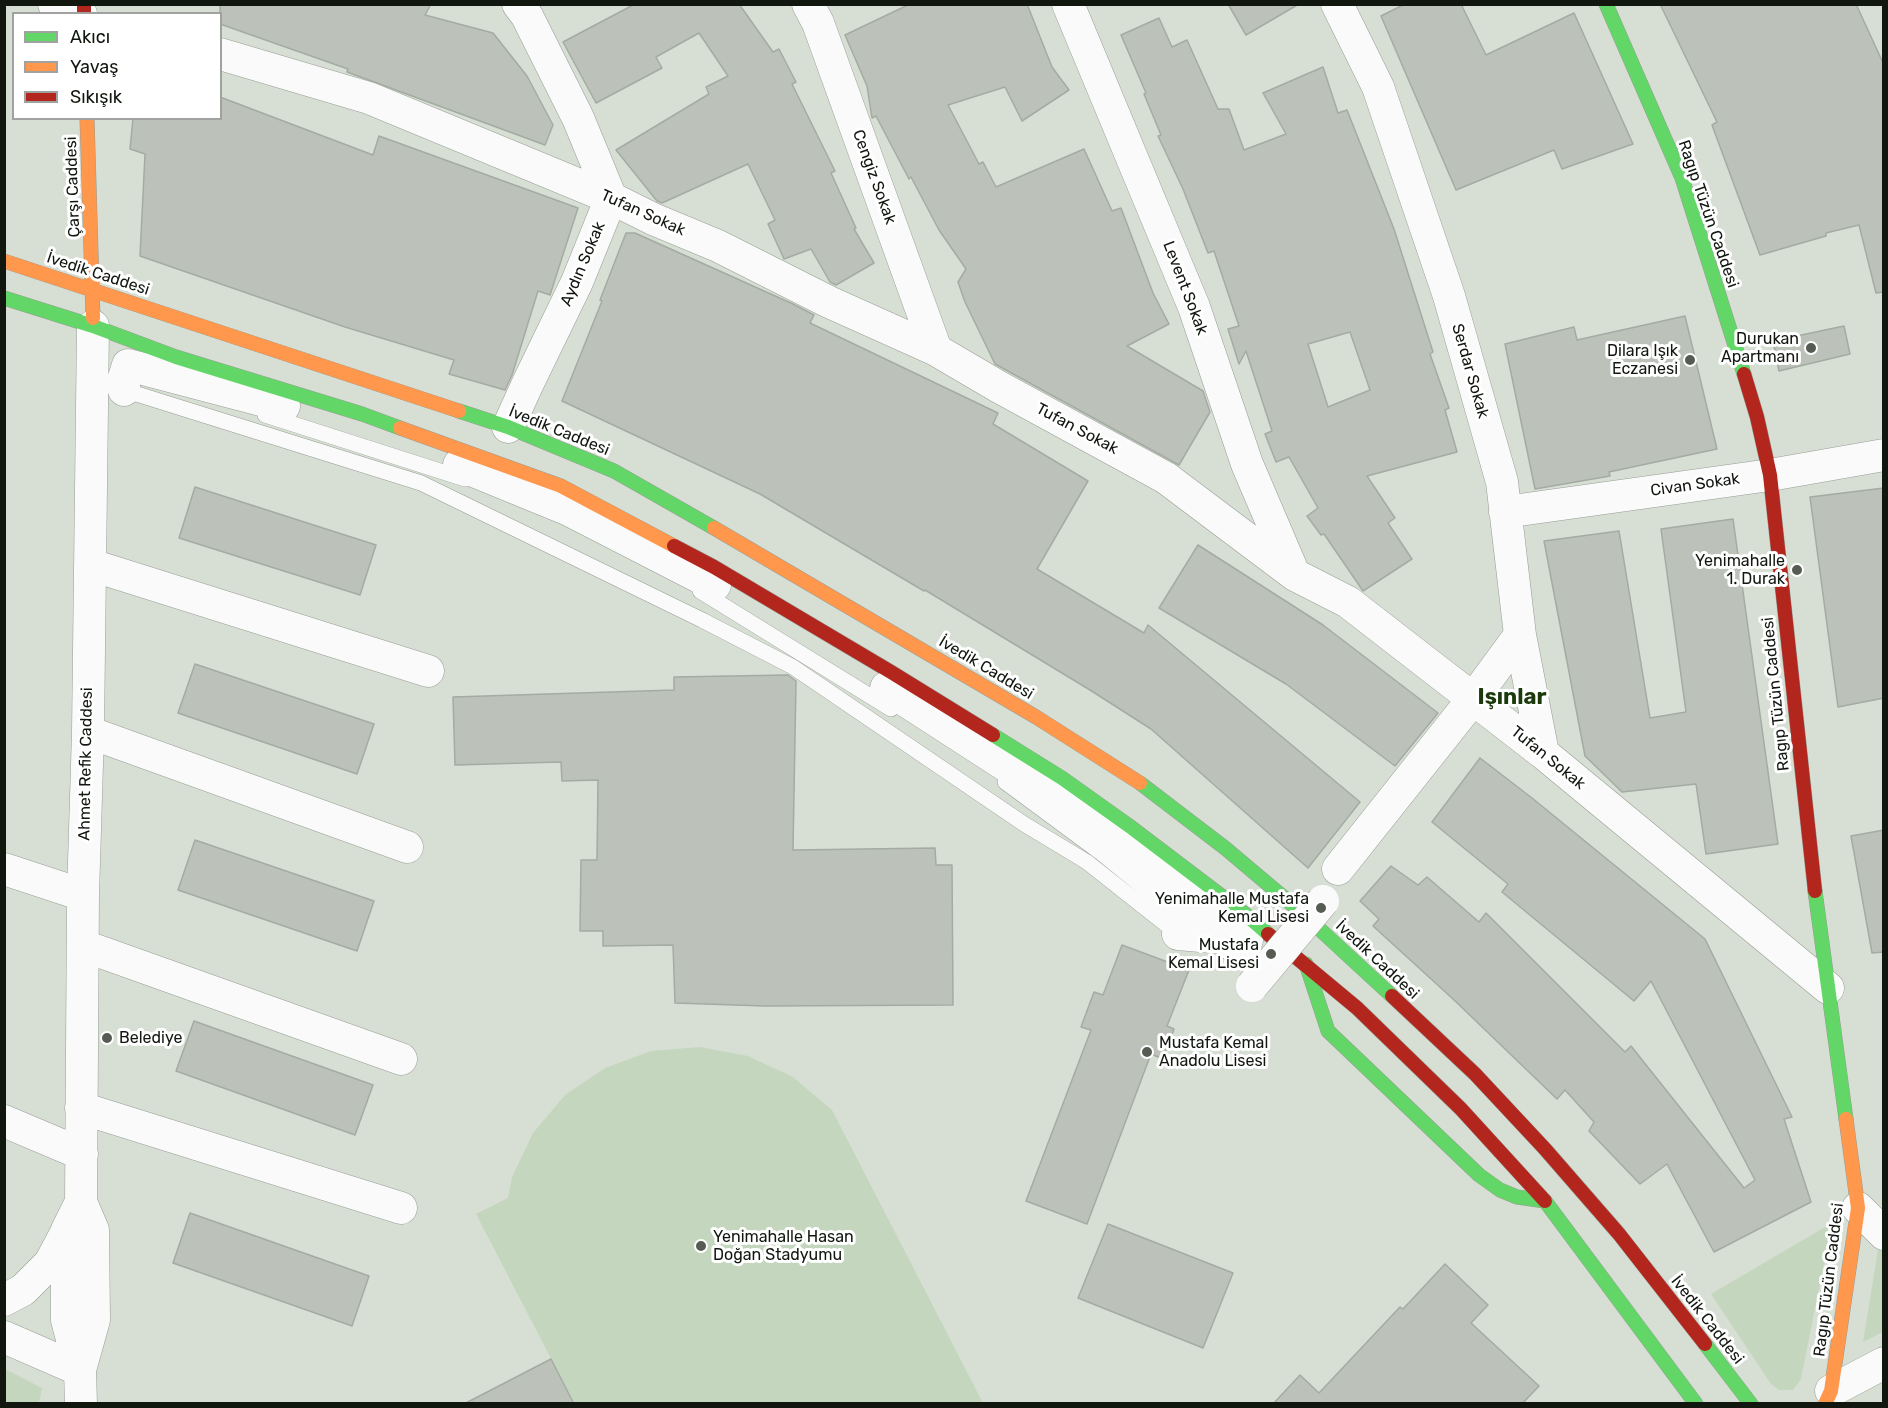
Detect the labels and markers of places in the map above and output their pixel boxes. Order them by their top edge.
place label: Durukan Apartmanı [1721,329,1799,367]
place label: Dilara Işık Eczanesi [1607,341,1678,379]
marker: Durukan Apartmanı [1804,341,1818,355]
marker: Dilara Işık Eczanesi [1683,353,1697,367]
place label: Yenimahalle 1. Durak [1695,551,1785,589]
marker: Yenimahalle 1. Durak [1790,563,1804,577]
place label: Yenimahalle Mustafa Kemal Lisesi [1155,889,1309,927]
marker: Yenimahalle Mustafa Kemal Lisesi [1314,901,1328,915]
place label: Mustafa Kemal Lisesi [1168,935,1259,973]
marker: Mustafa Kemal Lisesi [1264,947,1278,961]
place label: Belediye [119,1028,182,1048]
marker: Belediye [100,1031,114,1045]
place label: Mustafa Kemal Anadolu Lisesi [1159,1033,1268,1071]
marker: Mustafa Kemal Anadolu Lisesi [1140,1045,1154,1059]
place label: Yenimahalle Hasan Doğan Stadyumu [713,1227,854,1265]
marker: Yenimahalle Hasan Doğan Stadyumu [694,1239,708,1253]

